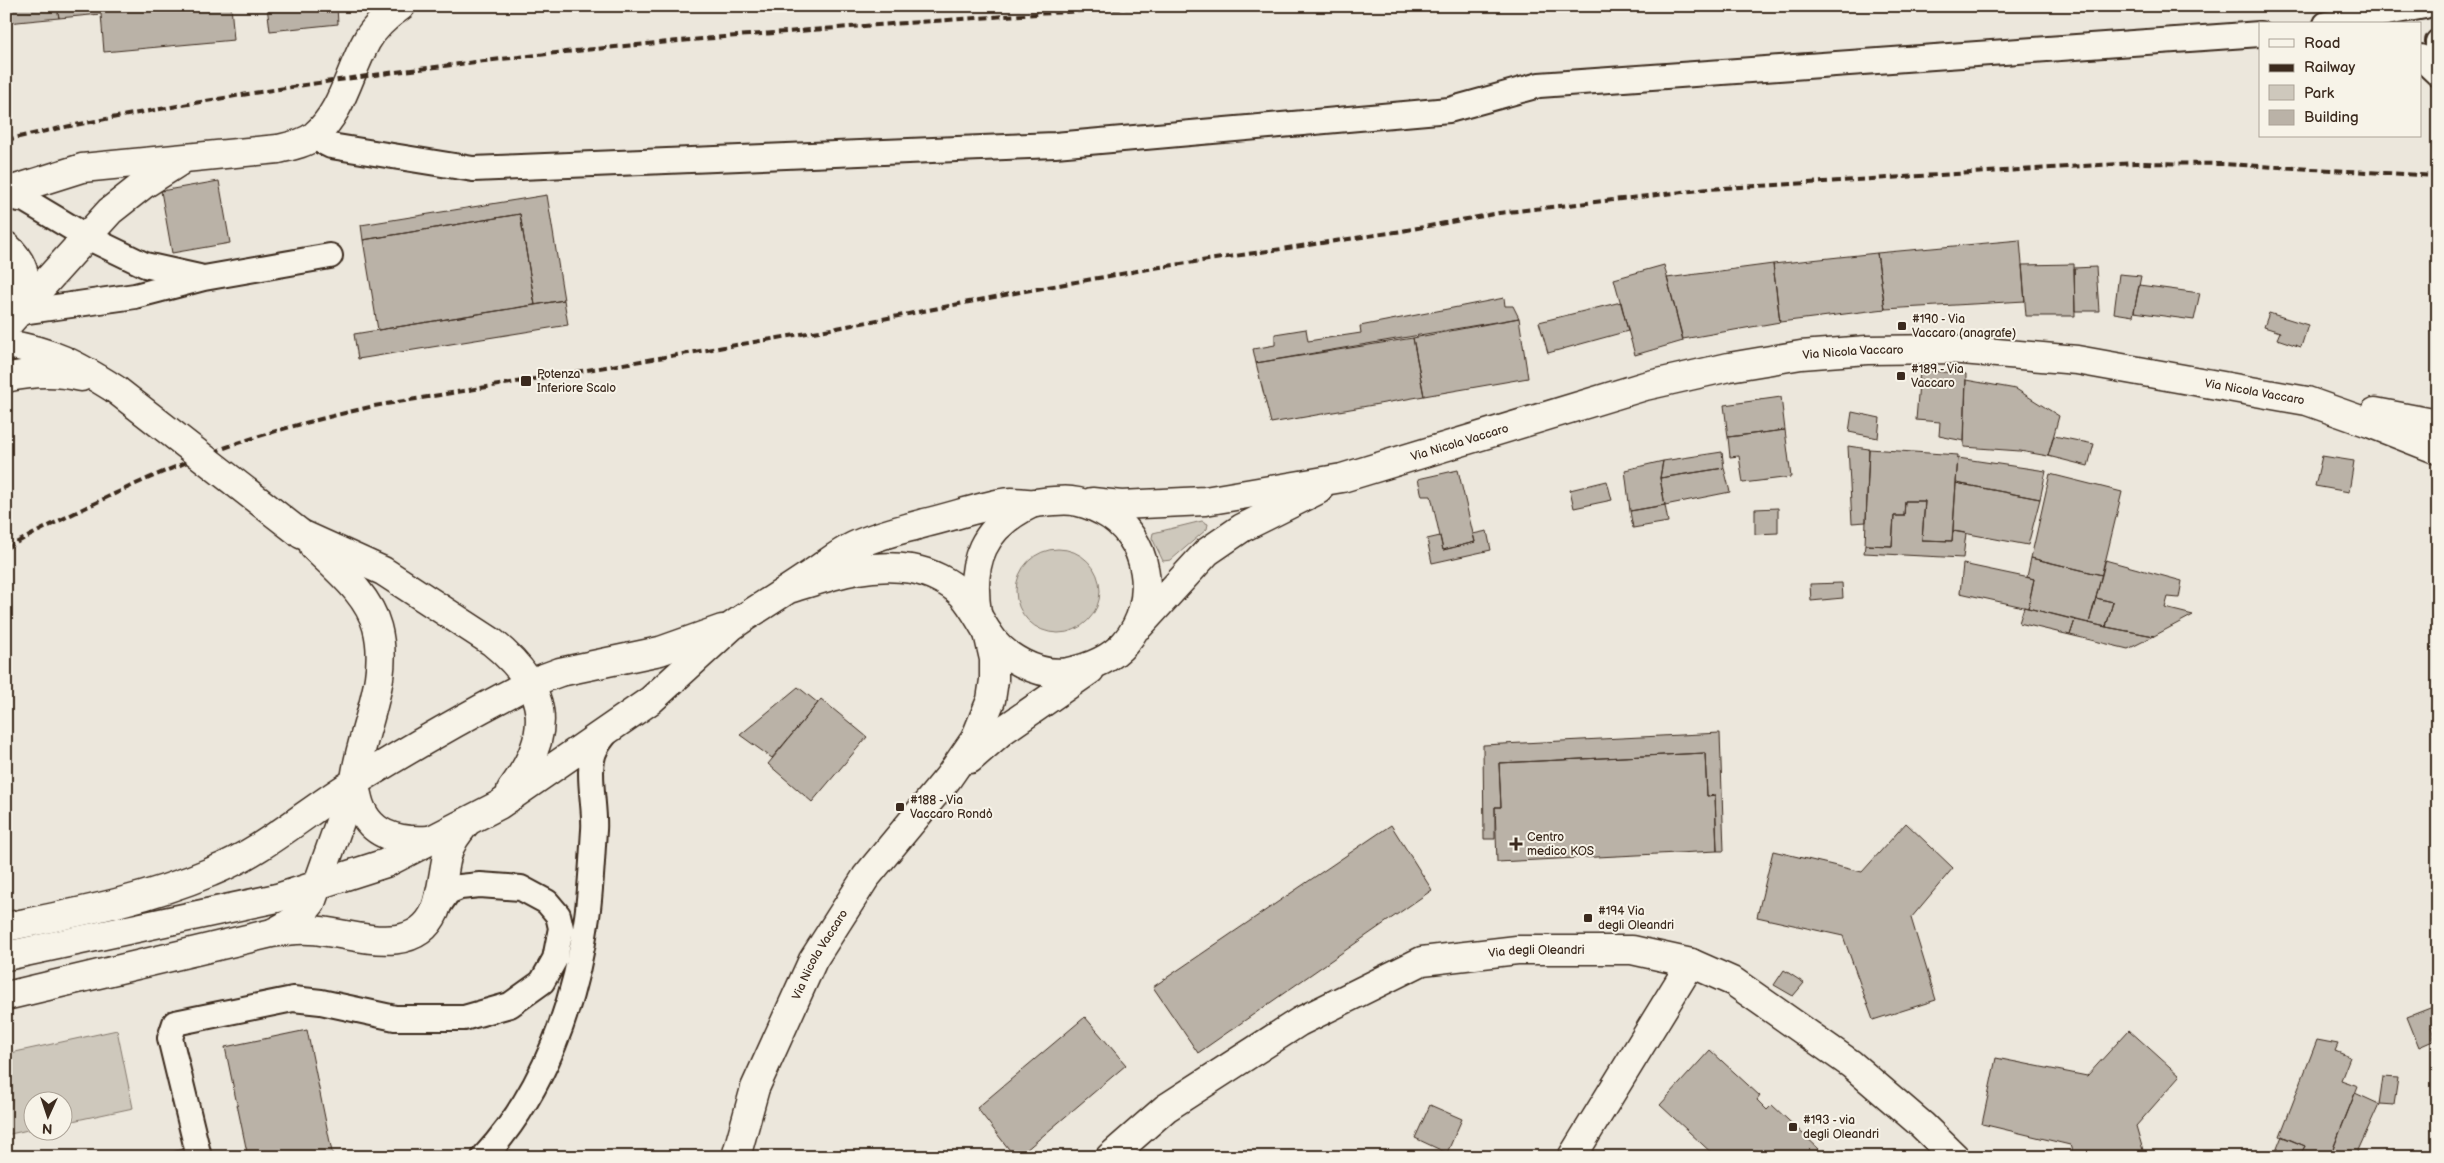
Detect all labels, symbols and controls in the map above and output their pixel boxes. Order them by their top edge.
legend [2259,22,2422,138]
text: Road [2304,34,2340,53]
text: Railway [2304,58,2355,77]
text: Park [2304,84,2335,103]
text: Building [2304,108,2359,127]
place label: #190 - Via Vaccaro (anagrafe) [1912,312,2016,341]
marker: #190 - Via Vaccaro (anagrafe) [1896,320,1908,332]
street label: Via Nicola Vaccaro [1802,343,1904,363]
place label: #189 - Via Vaccaro [1911,362,1964,391]
place label: Potenza Inferiore Scalo [537,367,616,396]
marker: #189 - Via Vaccaro [1895,370,1907,382]
marker: Potenza Inferiore Scalo [519,374,533,388]
street label: Via Nicola Vaccaro [2203,376,2306,408]
street label: Via Nicola Vaccaro [1409,421,1511,465]
place label: #188 - Via Vaccaro Rondò [910,793,993,822]
marker: #188 - Via Vaccaro Rondò [894,801,906,813]
place label: Centro medico KOS [1527,830,1594,859]
marker: Centro medico KOS [1509,837,1523,851]
place label: #194 Via degli Oleandri [1598,904,1674,933]
street label: Via Nicola Vaccaro [789,907,851,1002]
marker: #194 Via degli Oleandri [1582,912,1594,924]
street label: Via degli Oleandri [1487,943,1585,961]
north arrow [22,1090,72,1140]
place label: #193 - via degli Oleandri [1803,1113,1879,1142]
text: N [42,1120,53,1137]
marker: #193 - via degli Oleandri [1787,1121,1799,1133]

